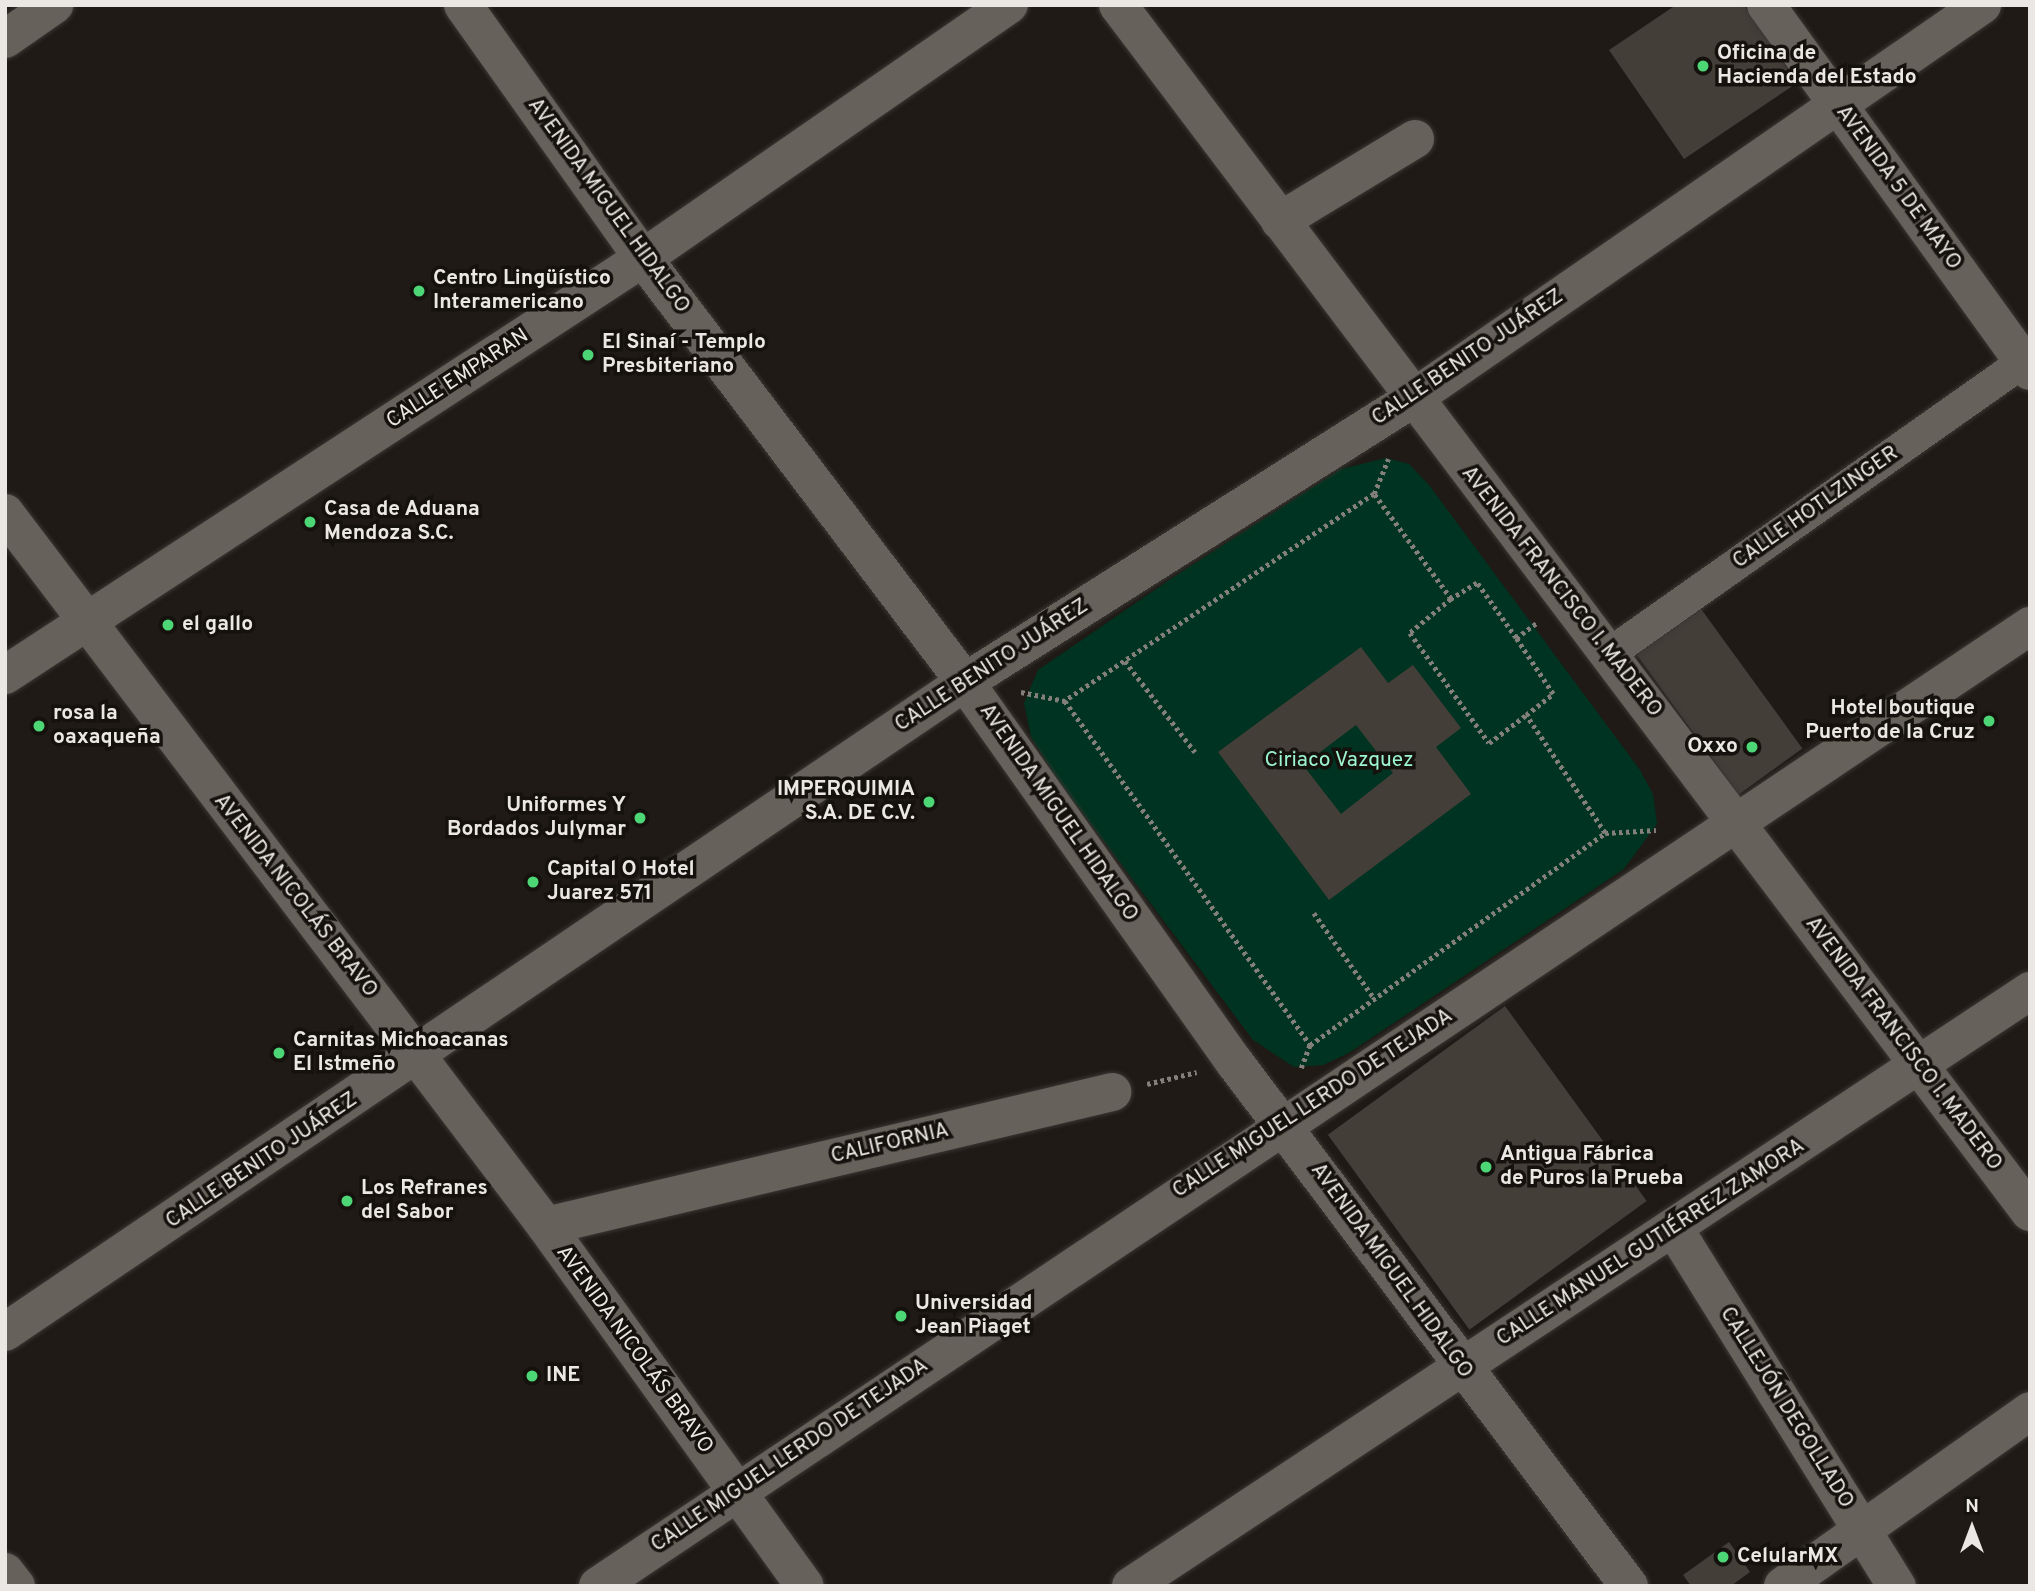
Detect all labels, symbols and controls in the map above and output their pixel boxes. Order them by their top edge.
place label: Oficina de Hacienda del Estado [1717,41,1917,91]
marker: Oficina de Hacienda del Estado [1695,58,1711,74]
street label: AVENIDA MIGUEL HIDALGO [521,93,695,319]
street label: AVENIDA 5 DE MAYO [1830,100,1966,276]
place label: Centro Lingüístico Interamericano [433,266,611,316]
marker: Centro Lingüístico Interamericano [411,283,427,299]
street label: CALLE BENITO JUÁREZ [1367,285,1569,431]
street label: CALLE EMPARAN [382,324,534,434]
place label: El Sinaí - Templo Presbiteriano [602,330,766,380]
marker: El Sinaí - Templo Presbiteriano [580,347,596,363]
street label: CALLE HOTLZINGER [1728,441,1904,575]
street label: AVENIDA FRANCISCO I. MADERO [1455,461,1667,723]
place label: Casa de Aduana Mendoza S.C. [324,497,481,547]
marker: Casa de Aduana Mendoza S.C. [302,514,318,530]
street label: CALLE BENITO JUÁREZ [891,594,1093,738]
place label: el gallo [182,612,253,638]
marker: el gallo [160,617,176,633]
place label: Hotel boutique Puerto de la Cruz [1805,696,1975,746]
street label: AVENIDA MIGUEL HIDALGO [973,699,1143,927]
place label: rosa la oaxaqueña [53,701,161,751]
marker: Hotel boutique Puerto de la Cruz [1981,713,1997,729]
marker: rosa la oaxaqueña [31,718,47,734]
place label: Oxxo [1687,734,1738,760]
marker: Oxxo [1744,739,1760,755]
park label: Ciriaco Vazquez [1264,748,1414,774]
place label: IMPERQUIMIA S.A. DE C.V. [777,777,915,827]
street label: AVENIDA NICOLÁS BRAVO [207,789,383,1003]
place label: Uniformes Y Bordados Julymar [447,793,626,843]
marker: IMPERQUIMIA S.A. DE C.V. [921,794,937,810]
marker: Uniformes Y Bordados Julymar [632,810,648,826]
place label: Capital O Hotel Juarez 571 [547,857,695,907]
marker: Capital O Hotel Juarez 571 [525,874,541,890]
street label: AVENIDA FRANCISCO I. MADERO [1799,912,2007,1176]
street label: CALLE MIGUEL LERDO DE TEJADA [1168,1004,1458,1204]
place label: Carnitas Michoacanas El Istmeño [293,1028,509,1078]
marker: Carnitas Michoacanas El Istmeño [271,1045,287,1061]
street label: CALLE BENITO JUÁREZ [161,1088,363,1234]
street label: CALIFORNIA [829,1118,951,1170]
street label: CALLE MANUEL GUTIÉRREZ ZAMORA [1492,1134,1810,1352]
place label: Antigua Fábrica de Puros la Prueba [1500,1142,1684,1192]
street label: AVENIDA MIGUEL HIDALGO [1304,1158,1478,1384]
marker: Antigua Fábrica de Puros la Prueba [1478,1159,1494,1175]
place label: Los Refranes del Sabor [361,1176,488,1226]
marker: Los Refranes del Sabor [339,1193,355,1209]
street label: AVENIDA NICOLÁS BRAVO [550,1241,718,1459]
place label: Universidad Jean Piaget [915,1291,1032,1341]
street label: CALLEJÓN DEGOLLADO [1714,1303,1858,1513]
marker: Universidad Jean Piaget [893,1308,909,1324]
street label: CALLE MIGUEL LERDO DE TEJADA [646,1353,934,1559]
place label: INE [546,1363,580,1389]
marker: INE [524,1368,540,1384]
north arrow [1937,1493,2007,1563]
text: N [1965,1495,1979,1519]
place label: CelularMX [1737,1544,1838,1570]
marker: CelularMX [1715,1549,1731,1565]

